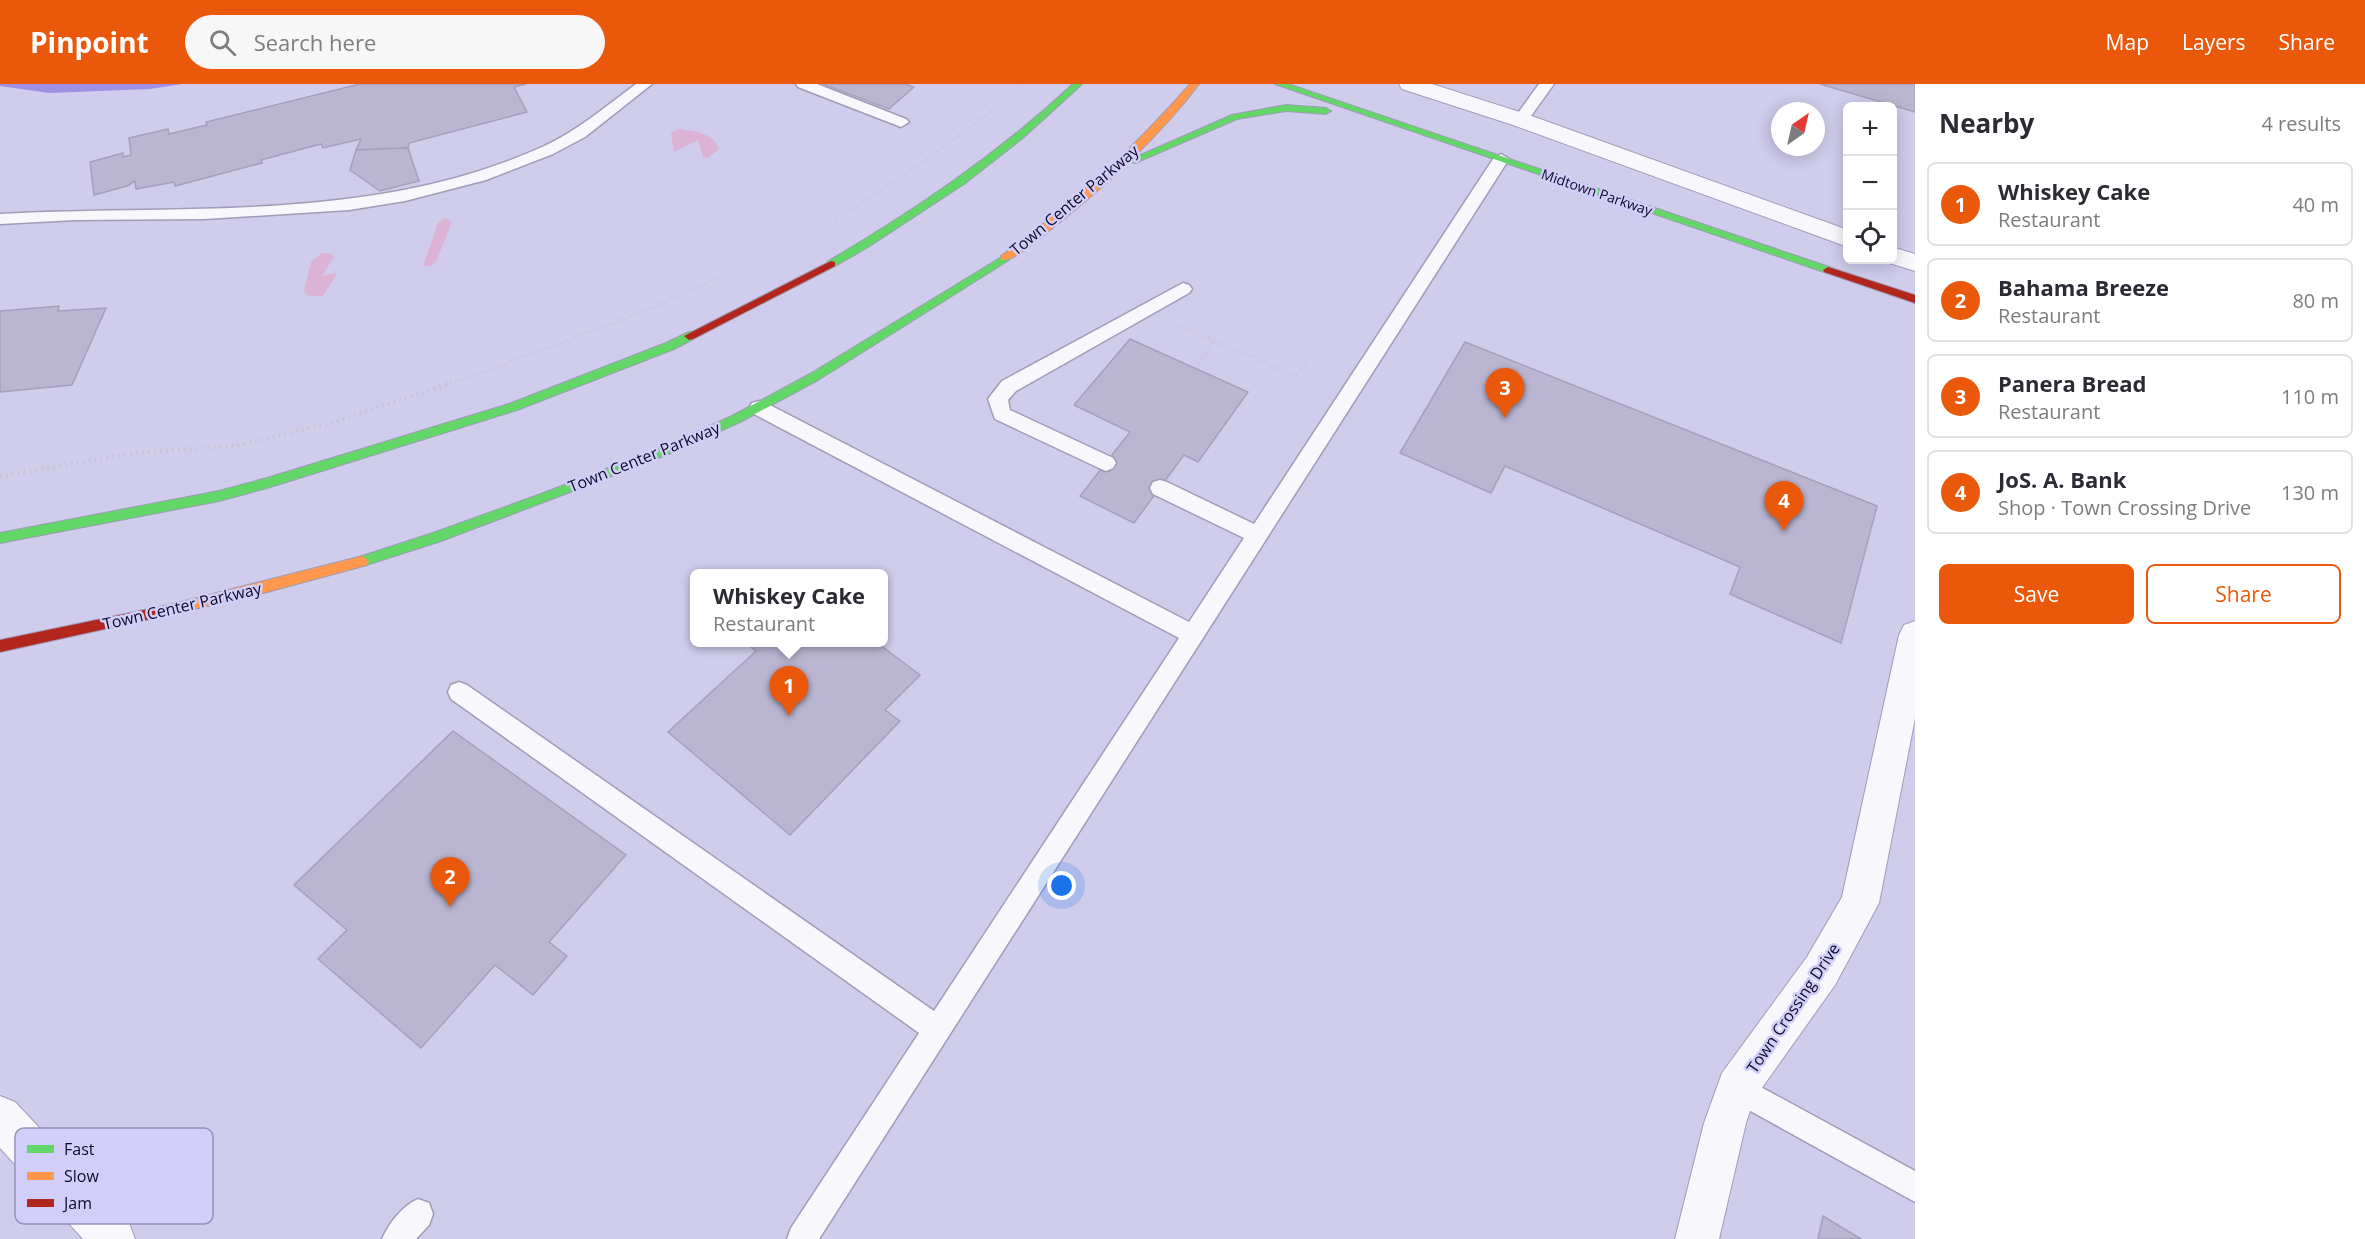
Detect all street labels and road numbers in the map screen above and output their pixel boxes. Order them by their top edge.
street label: Town Center Parkway [1005,139,1144,260]
street label: Midtown Parkway [1539,164,1656,220]
street label: Town Center Parkway [565,416,724,498]
street label: Town Center Parkway [101,577,264,635]
street label: Town Crossing Drive [1741,939,1845,1077]

